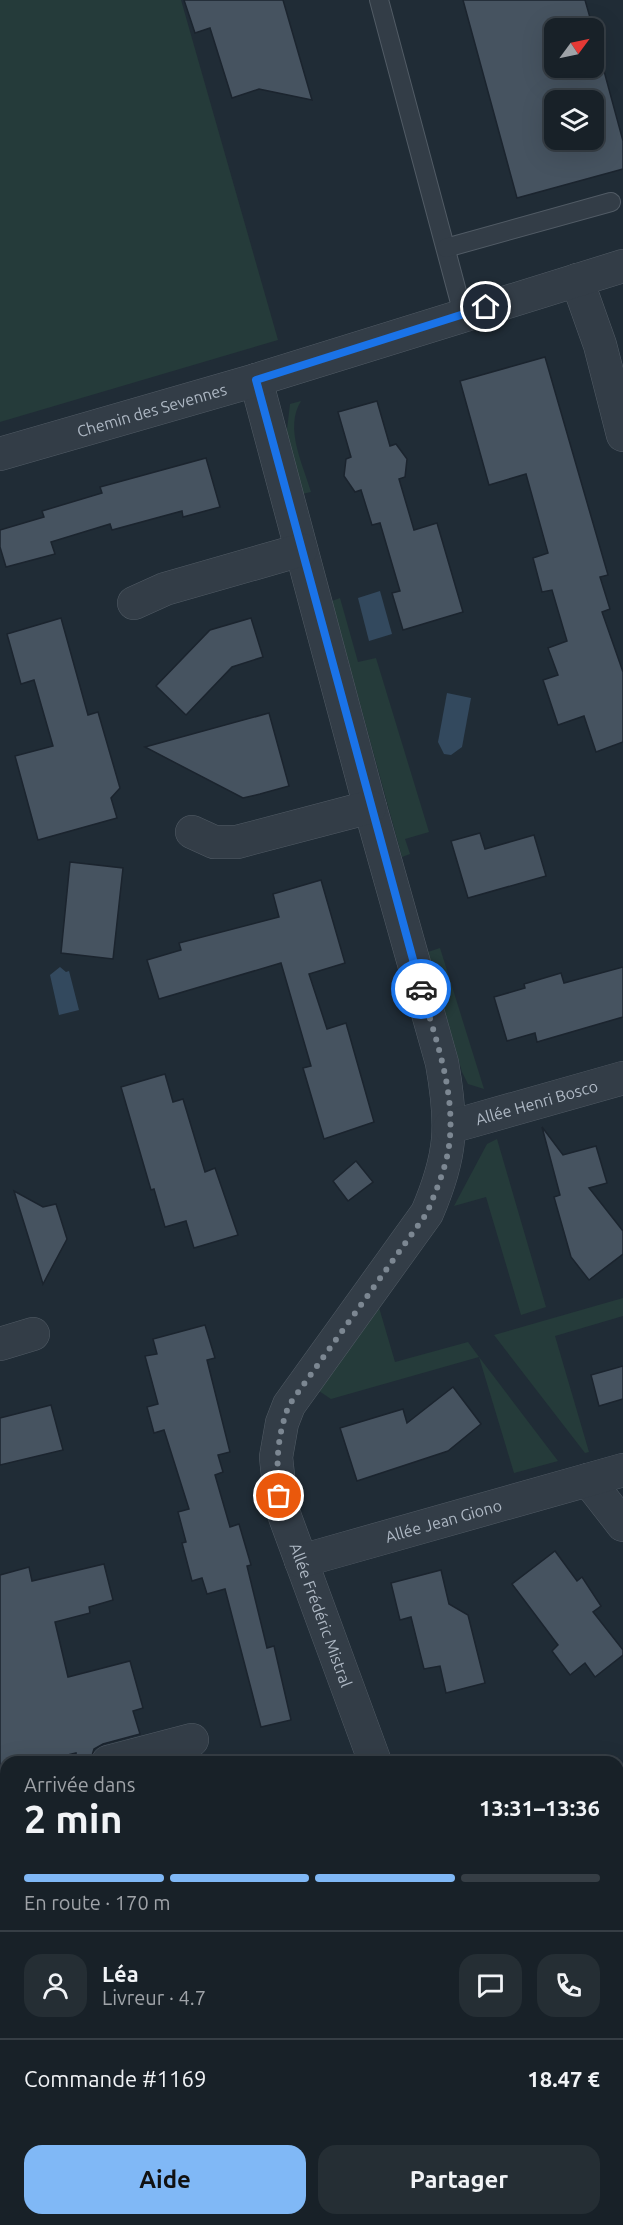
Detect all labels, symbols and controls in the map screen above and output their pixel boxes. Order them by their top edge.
north arrow [544,18,604,78]
map controls [544,18,604,150]
button: layers [544,90,604,150]
pin [460,281,511,332]
icon: home [469,290,502,323]
street label: Chemin des Sevennes [75,380,229,440]
courier [391,959,451,1019]
icon: car [405,973,438,1006]
street label: Allée Henri Bosco [473,1077,600,1128]
pin [253,1470,304,1521]
icon: bag [262,1479,295,1512]
street label: Allée Jean Giono [383,1496,504,1546]
street label: Allée Frédéric Mistral [286,1540,356,1689]
text: Arrivée dans [24,1773,135,1796]
text: 13:31–13:36 [479,1795,600,1820]
text: 2 min [24,1797,123,1840]
text: En route · 170 m [24,1891,171,1914]
button: person [24,1954,87,2017]
button: chat [459,1954,522,2017]
button: phone [537,1954,600,2017]
text: Léa [102,1961,139,1986]
text: Livreur · 4.7 [102,1986,206,2009]
text: Commande #1169 [24,2066,206,2091]
text: 18.47 € [527,2066,600,2091]
button: Aide [24,2145,306,2214]
button: Partager [318,2145,600,2214]

